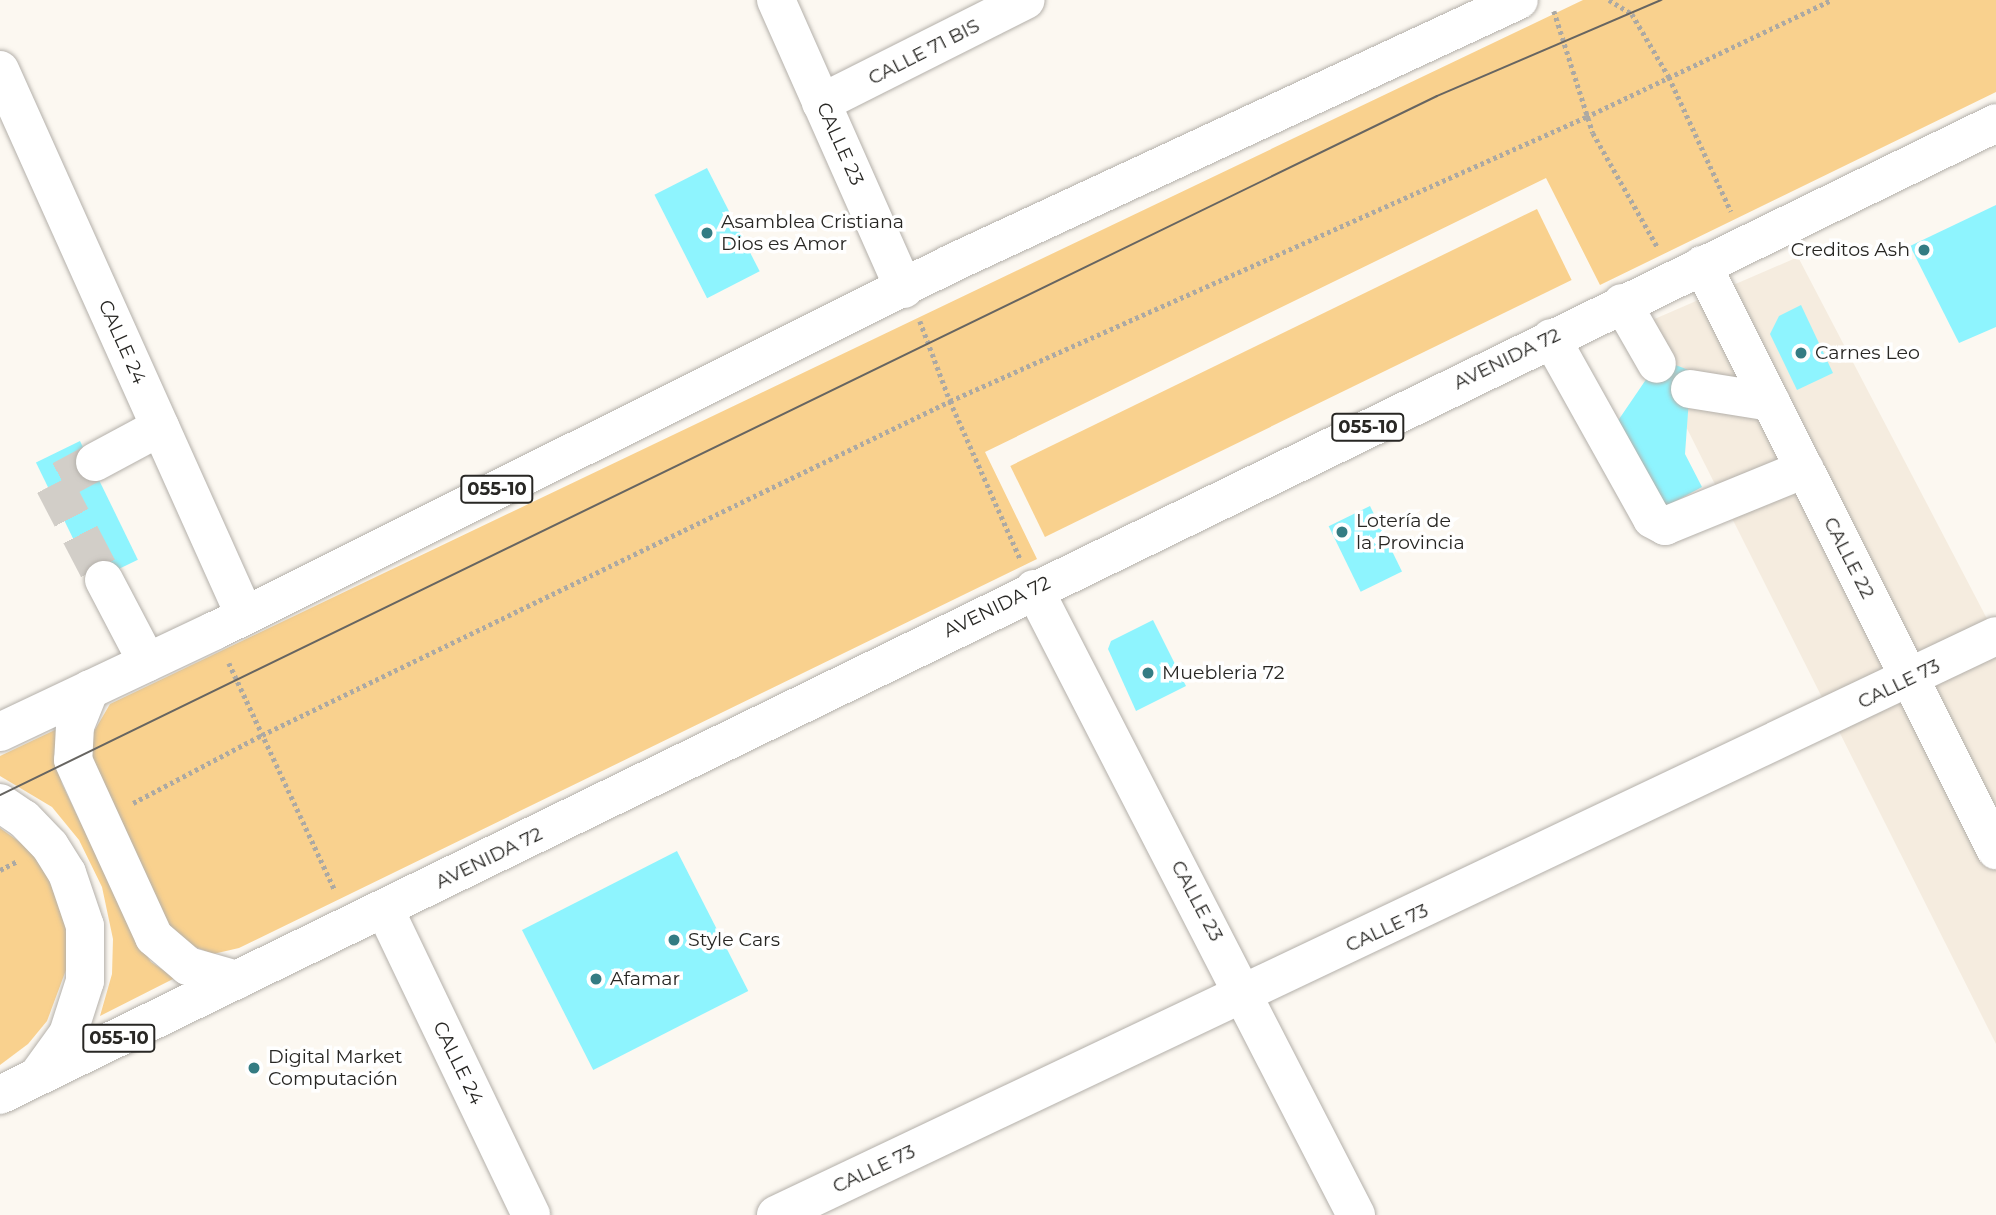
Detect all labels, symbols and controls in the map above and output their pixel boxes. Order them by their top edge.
street label: CALLE 71 BIS [865,14,983,90]
street label: CALLE 23 [812,99,868,189]
place label: Asamblea Cristiana Dios es Amor [721,211,904,255]
marker: Asamblea Cristiana Dios es Amor [699,225,715,241]
place label: Creditos Ash [1791,239,1910,261]
marker: Creditos Ash [1916,242,1932,258]
street label: CALLE 24 [93,296,151,388]
street label: AVENIDA 72 [1450,323,1564,395]
place label: Carnes Leo [1815,342,1920,364]
marker: Carnes Leo [1793,345,1809,361]
road number: 055-10 [1331,412,1405,442]
road number: 055-10 [460,475,534,504]
place label: Lotería de la Provincia [1356,510,1465,554]
street label: CALLE 22 [1819,513,1879,603]
marker: Lotería de la Provincia [1334,524,1350,540]
street label: AVENIDA 72 [940,571,1054,643]
street label: CALLE 73 [1854,654,1944,714]
place label: Muebleria 72 [1162,662,1285,684]
marker: Muebleria 72 [1140,665,1156,681]
street label: AVENIDA 72 [432,822,546,894]
street label: CALLE 23 [1166,857,1228,945]
street label: CALLE 73 [1342,899,1432,957]
place label: Style Cars [688,929,780,951]
marker: Style Cars [666,932,682,948]
place label: Afamar [610,968,680,990]
marker: Afamar [588,971,604,987]
street label: CALLE 24 [428,1018,488,1108]
road number: 055-10 [82,1023,156,1052]
place label: Digital Market Computación [268,1046,402,1090]
marker: Digital Market Computación [246,1060,262,1076]
street label: CALLE 73 [829,1140,919,1198]

